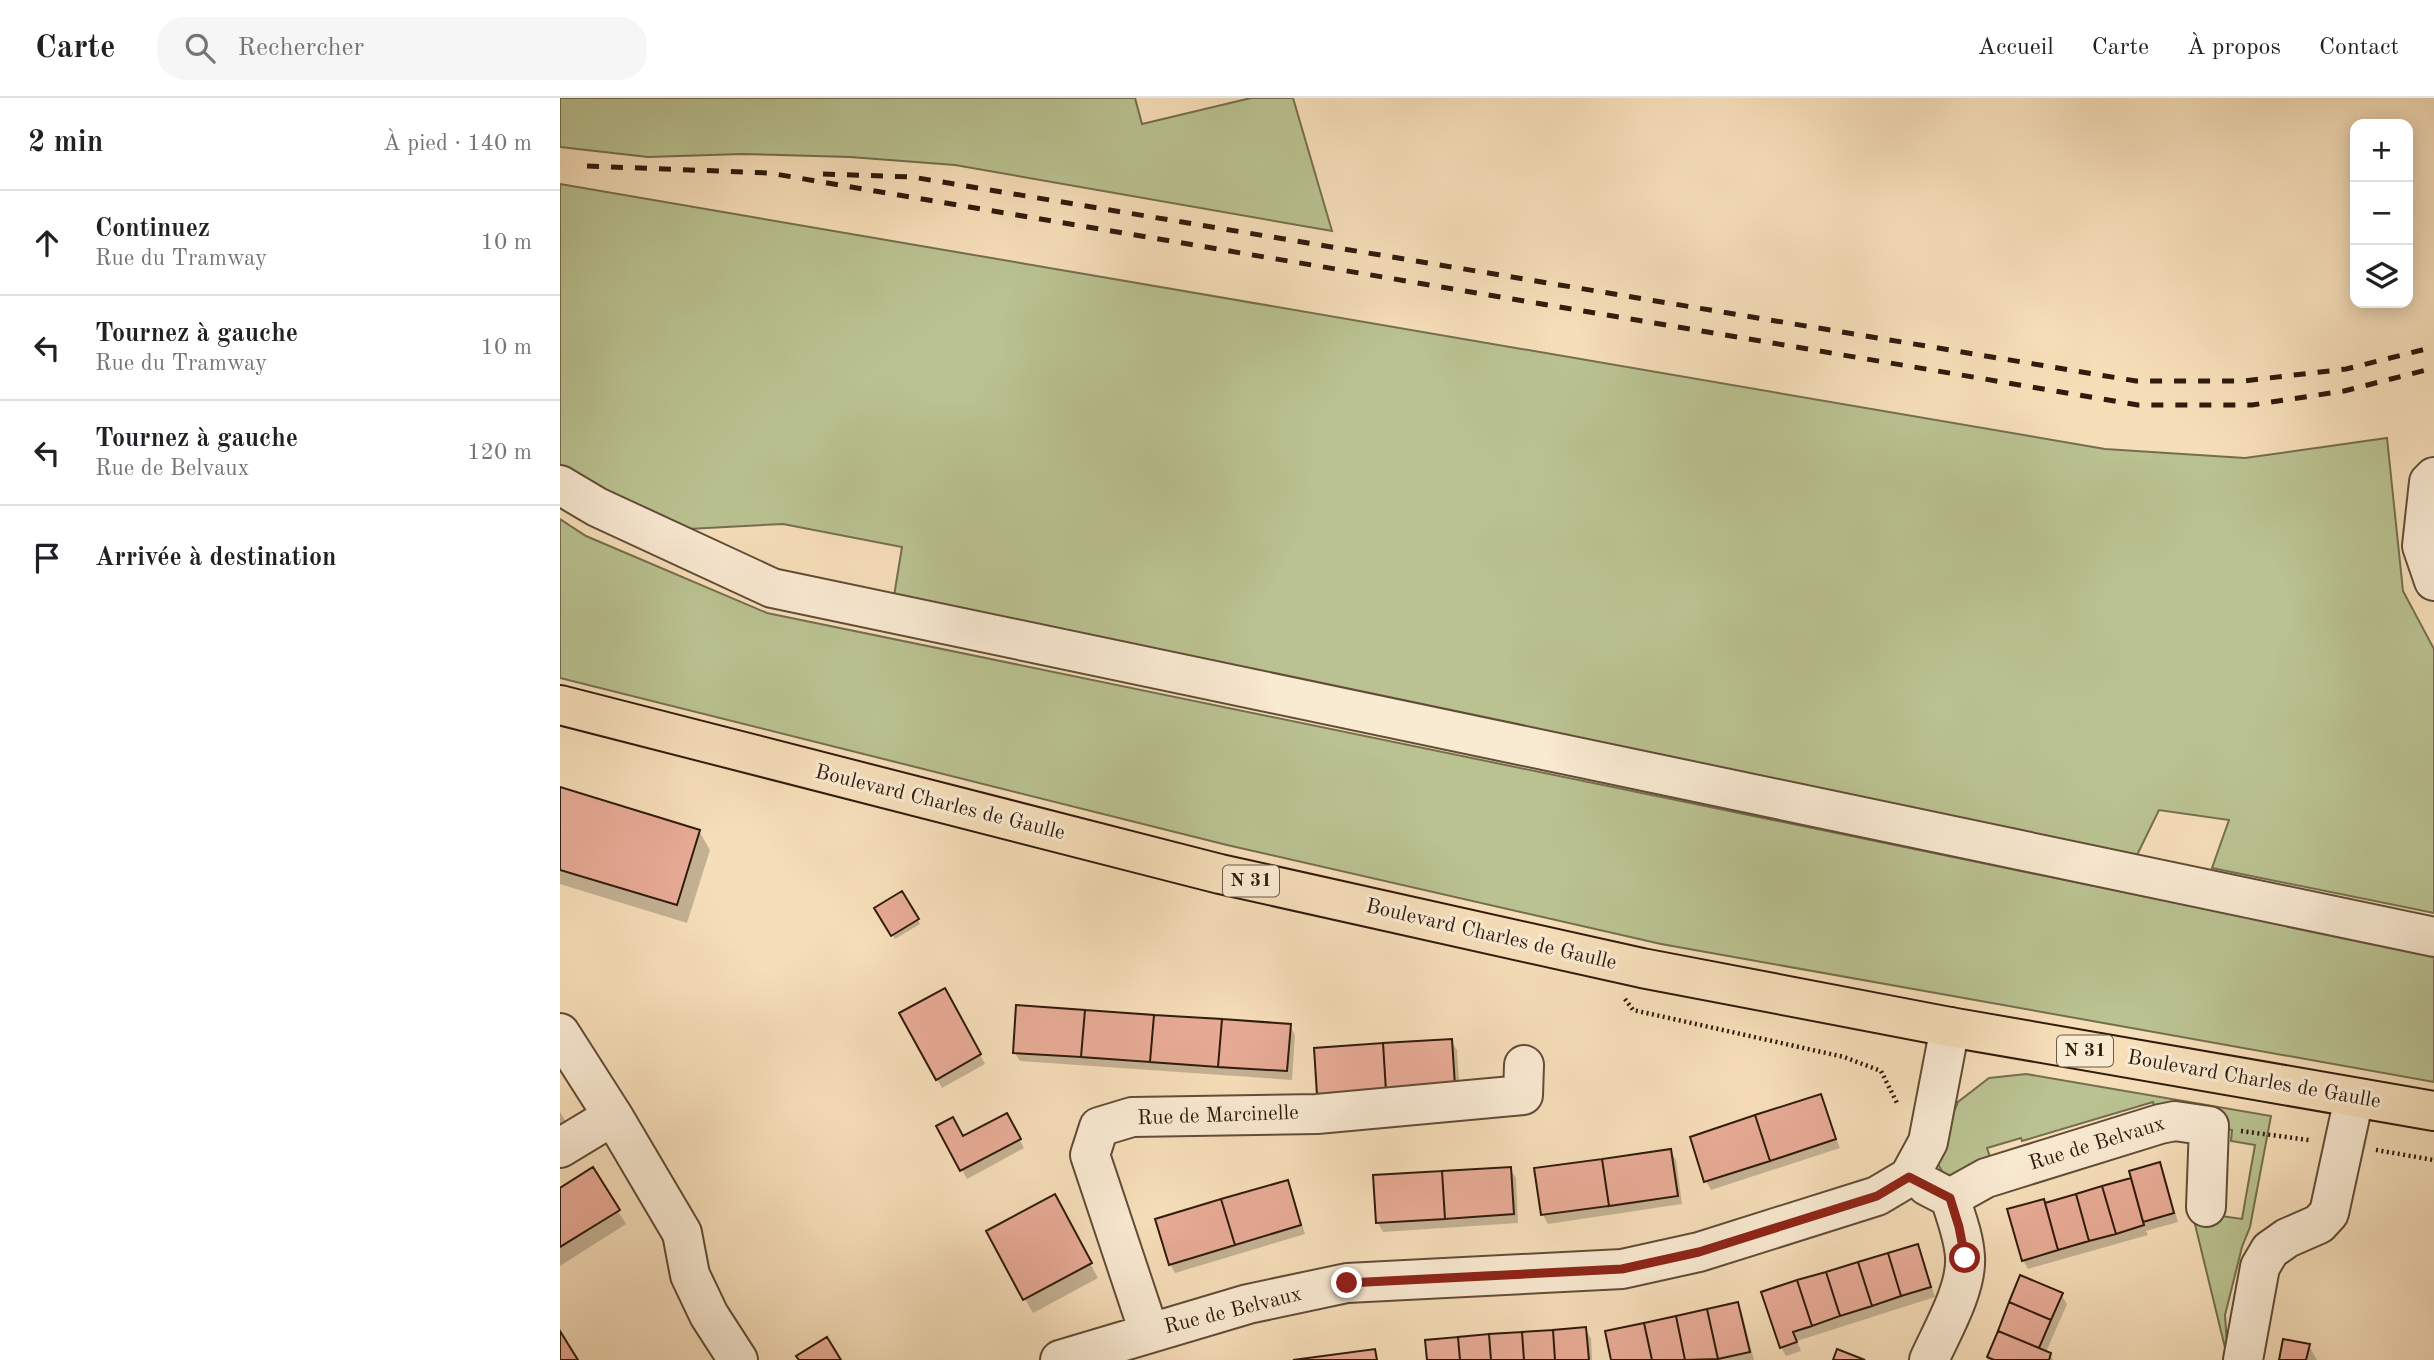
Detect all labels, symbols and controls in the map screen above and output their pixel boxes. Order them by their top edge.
search box [157,17,647,80]
icon: search [181,29,219,67]
text: Carte [35,32,115,65]
text: Rechercher [237,35,364,61]
text: Accueil [1978,36,2054,60]
text: Carte [2092,36,2149,60]
text: À propos [2187,36,2281,60]
text: Contact [2319,36,2399,60]
map controls [2350,119,2413,308]
button: + [2350,119,2413,182]
text: 2 min [28,128,103,158]
text: À pied · 140 m [383,132,532,155]
button: − [2350,182,2413,245]
text: Continuez [95,216,210,242]
icon: ahead [28,224,66,262]
text: 10 m [481,231,532,254]
button: layers [2350,245,2413,308]
text: Rue du Tramway [95,247,267,270]
text: Tournez à gauche [95,321,298,347]
icon: left [28,329,66,367]
text: 10 m [481,336,532,359]
text: Rue du Tramway [95,352,267,375]
text: Tournez à gauche [95,426,298,452]
icon: left [28,434,66,472]
text: 120 m [467,441,532,464]
text: Rue de Belvaux [95,457,250,480]
icon: arrive [28,539,66,577]
text: Arrivée à destination [95,545,337,571]
street label: Boulevard Charles de Gaulle [813,762,1067,844]
road number: N 31 [1223,866,1279,896]
street label: Boulevard Charles de Gaulle [1364,896,1618,974]
road number: N 31 [2057,1035,2113,1066]
street label: Boulevard Charles de Gaulle [2126,1047,2382,1113]
street label: Rue de Marcinelle [1137,1103,1299,1129]
street label: Rue de Belvaux [2026,1113,2168,1175]
route start [1949,1242,1980,1273]
route end [1331,1267,1362,1298]
street label: Rue de Belvaux [1162,1284,1304,1338]

